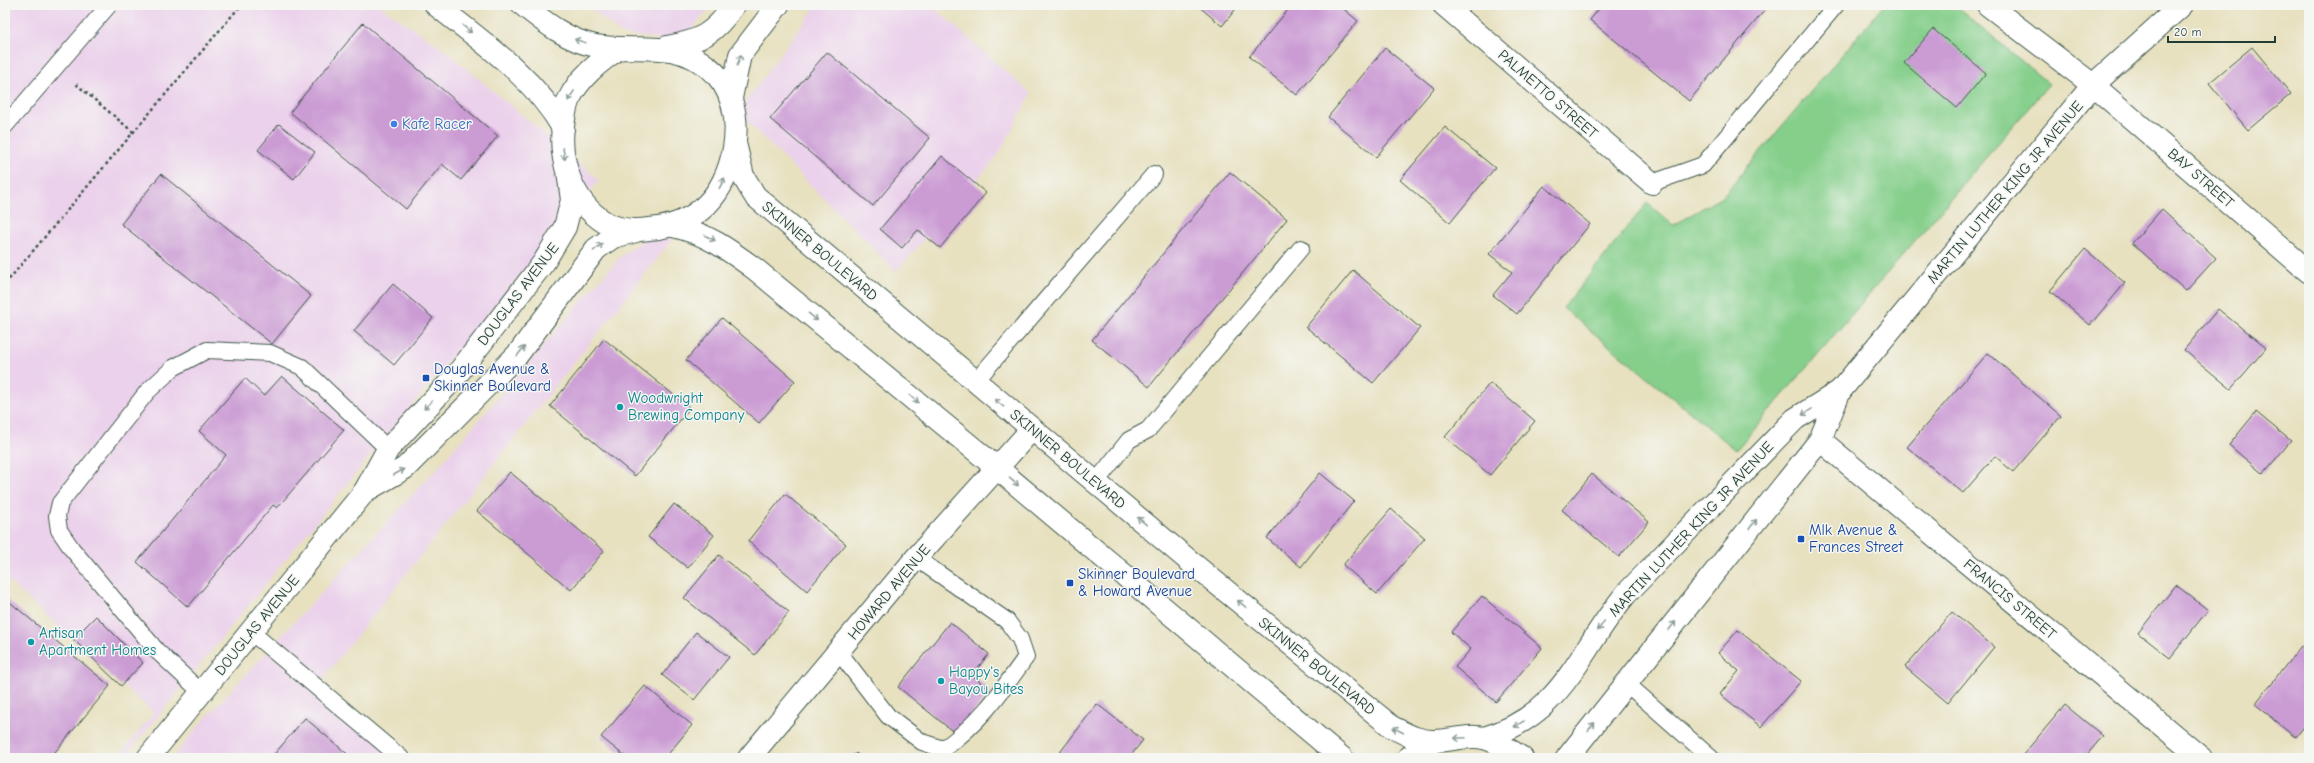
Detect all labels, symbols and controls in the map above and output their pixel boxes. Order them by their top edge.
scale bar [2168,18,2275,44]
one-way arrow [461,25,472,34]
text: 20 m [2174,25,2202,39]
one-way arrow [573,37,586,44]
street label: PALMETTO STREET [1494,46,1602,142]
one-way arrow [736,55,744,67]
one-way arrow [567,90,575,102]
street label: MARTIN LUTHER KING JR AVENUE [1923,97,2087,287]
place label: Kafe Racer [402,115,472,133]
marker: Kafe Racer [389,119,399,129]
street label: BAY STREET [2164,144,2238,212]
one-way arrow [560,147,568,160]
one-way arrow [719,177,727,189]
street label: SKINNER BOULEVARD [759,197,881,305]
one-way arrow [704,235,716,242]
street label: DOUGLAS AVENUE [473,239,563,349]
one-way arrow [593,242,604,251]
one-way arrow [808,312,819,321]
one-way arrow [516,345,525,356]
place label: Douglas Avenue & Skinner Boulevard [434,360,551,395]
marker: Douglas Avenue & Skinner Boulevard [421,373,431,383]
place label: Woodwright Brewing Company [628,389,745,424]
one-way arrow [908,395,919,404]
one-way arrow [994,398,1005,407]
one-way arrow [424,400,433,410]
marker: Woodwright Brewing Company [615,402,625,412]
street label: SKINNER BOULEVARD [1007,405,1129,513]
one-way arrow [1801,408,1813,416]
street label: MARTIN LUTHER KING JR AVENUE [1605,438,1777,620]
one-way arrow [393,467,405,475]
one-way arrow [1008,478,1019,487]
one-way arrow [1137,517,1148,526]
one-way arrow [1749,518,1757,529]
place label: Mlk Avenue & Frances Street [1809,521,1904,556]
marker: Mlk Avenue & Frances Street [1796,534,1806,544]
street label: HOWARD AVENUE [844,541,934,643]
street label: FRANCIS STREET [1960,555,2060,643]
place label: Skinner Boulevard & Howard Avenue [1078,565,1195,600]
street label: DOUGLAS AVENUE [211,571,303,679]
marker: Skinner Boulevard & Howard Avenue [1065,578,1075,588]
one-way arrow [1237,600,1248,609]
street label: SKINNER BOULEVARD [1255,613,1379,719]
one-way arrow [1597,620,1605,631]
one-way arrow [1668,620,1676,631]
place label: Artisan Apartment Homes [39,624,156,659]
marker: Artisan Apartment Homes [26,637,36,647]
place label: Happy's Bayou Bites [949,663,1023,698]
marker: Happy's Bayou Bites [936,676,946,686]
one-way arrow [1513,720,1525,728]
one-way arrow [1587,722,1595,733]
one-way arrow [1392,726,1404,733]
one-way arrow [1454,735,1467,742]

